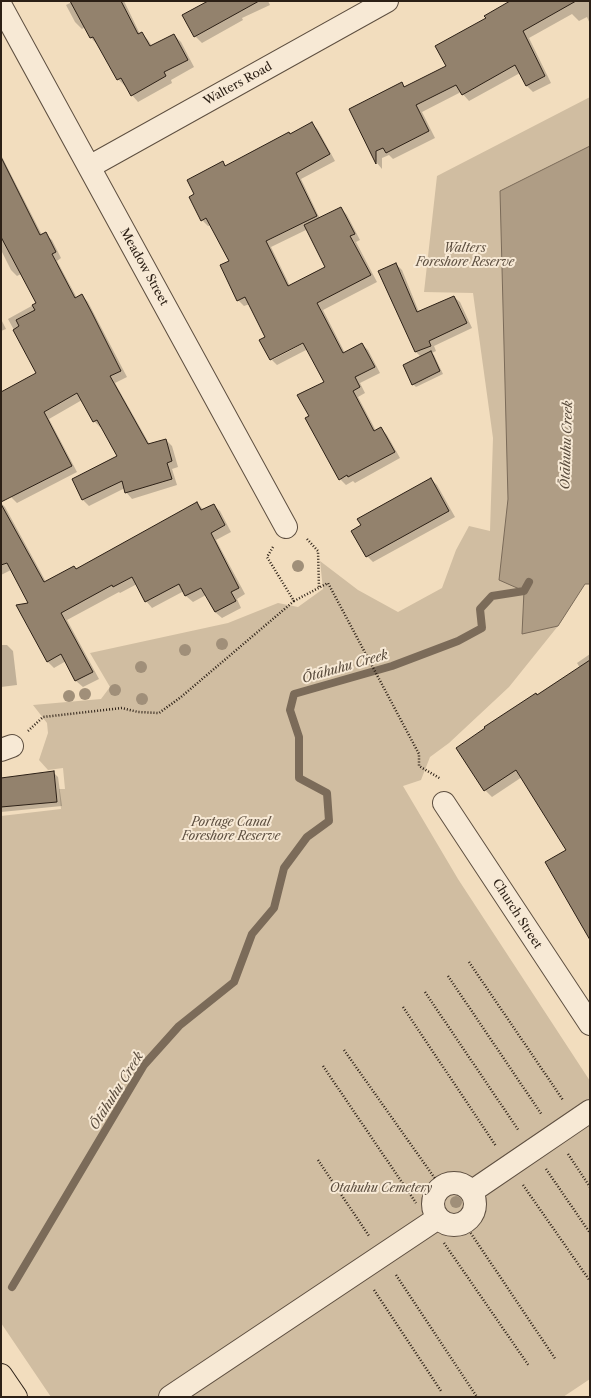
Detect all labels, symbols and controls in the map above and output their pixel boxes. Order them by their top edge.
street label: Walters Road [201,59,275,109]
street label: Meadow Street [117,226,171,308]
park label: Walters Foreshore Reserve [416,242,514,270]
water label: Ōtāhuhu Creek [558,400,576,490]
water label: Ōtāhuhu Creek [300,647,390,687]
park label: Portage Canal Foreshore Reserve [182,816,280,844]
street label: Church Street [489,877,545,951]
water label: Ōtāhuhu Creek [87,1049,147,1133]
park label: Otahuhu Cemetery [330,1182,432,1196]

